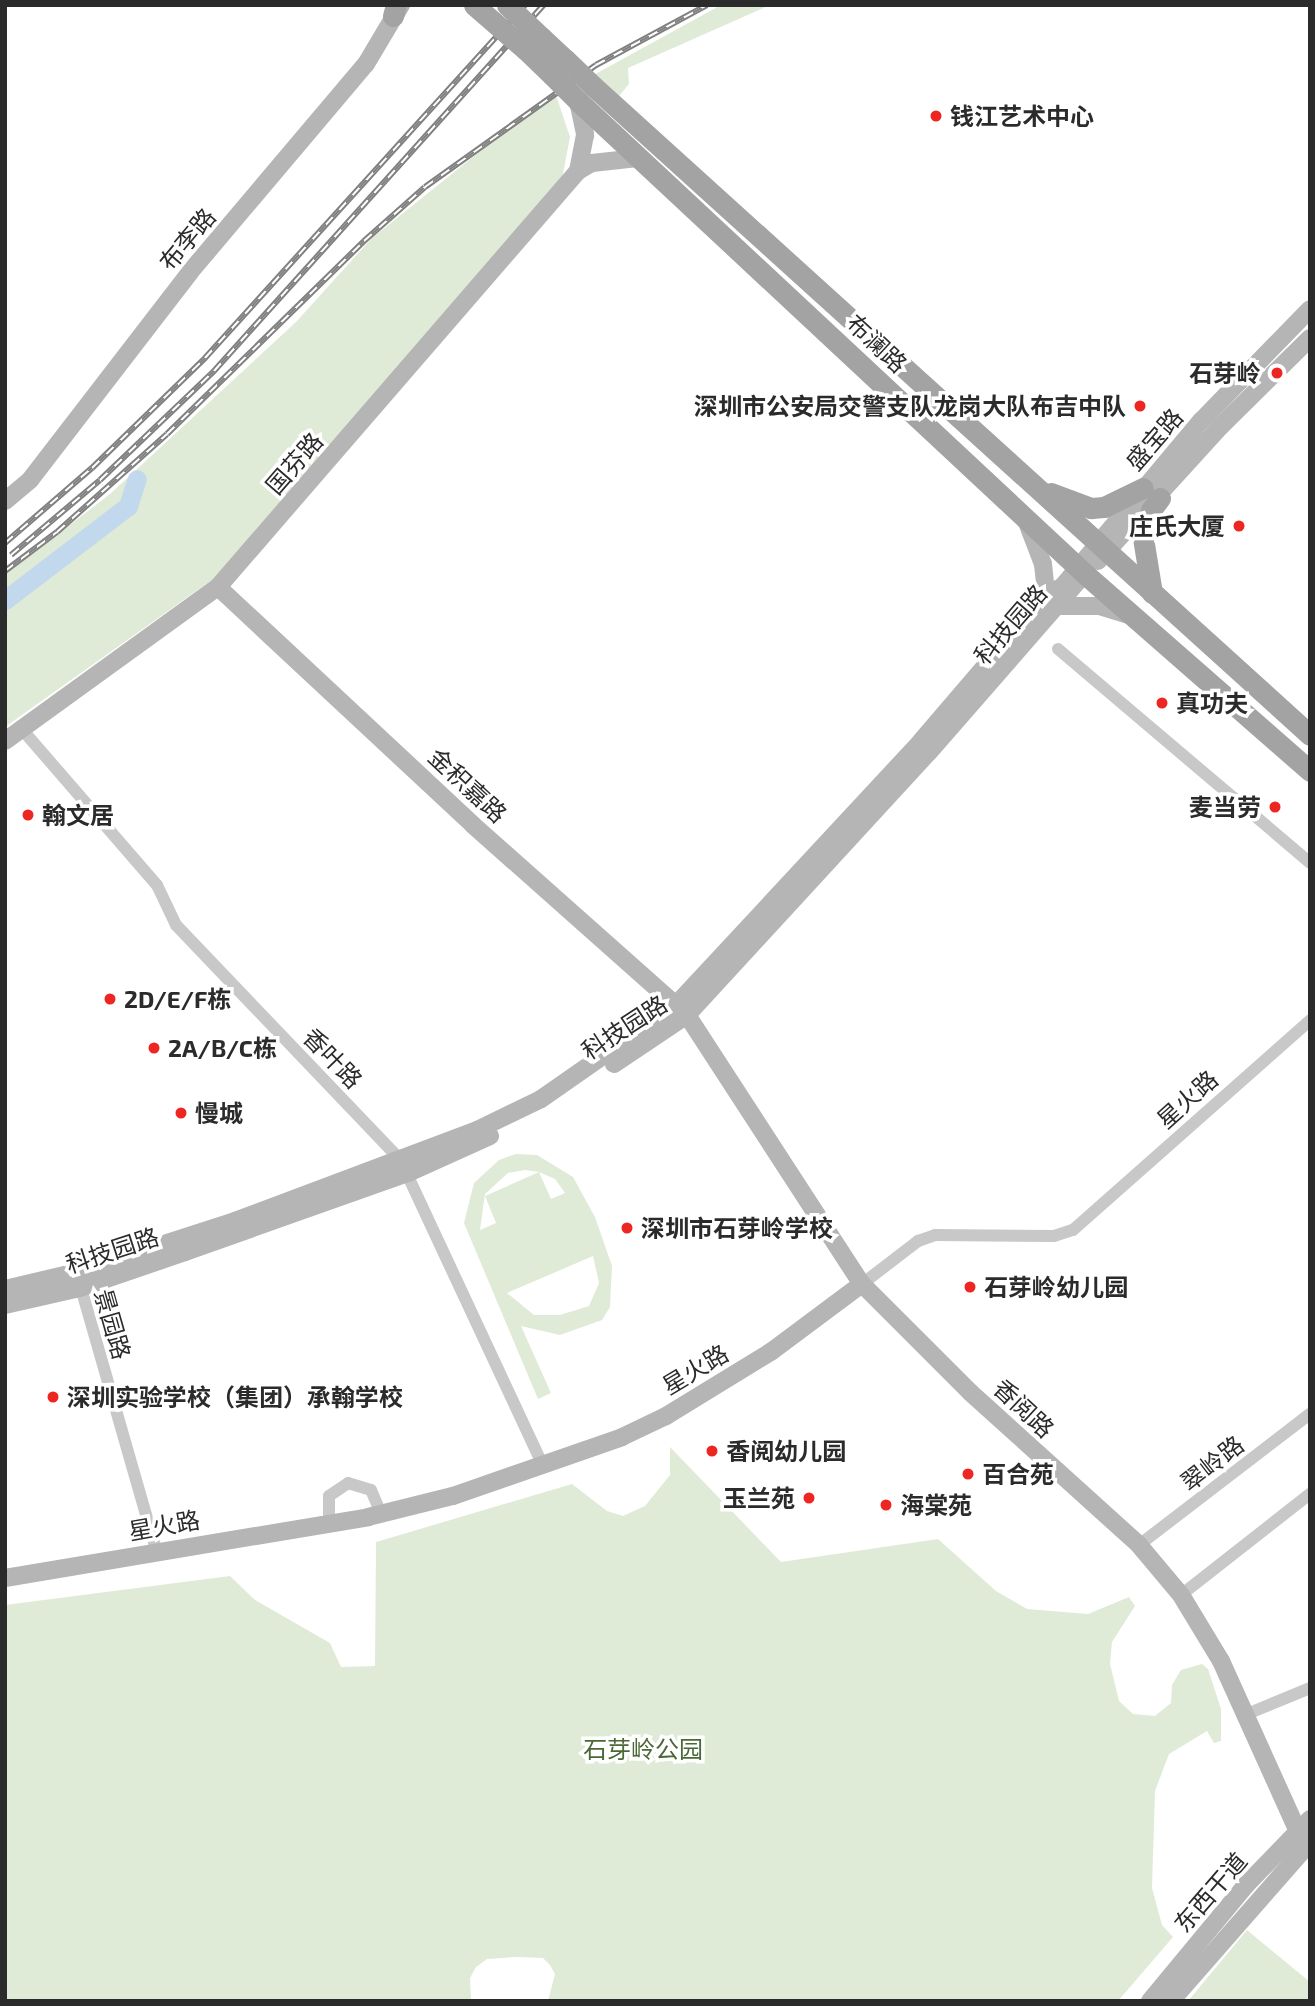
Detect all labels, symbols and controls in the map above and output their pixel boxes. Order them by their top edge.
place label: 钱江艺术中心 [950,102,1094,130]
marker: 钱江艺术中心 [928,108,944,124]
street label: 布李路 [153,202,221,276]
street label: 布澜路 [841,308,913,378]
place label: 石芽岭 [1189,359,1261,387]
marker: 石芽岭 [1267,363,1287,383]
place label: 深圳市公安局交警支队龙岗大队布吉中队 [694,392,1126,420]
marker: 深圳市公安局交警支队龙岗大队布吉中队 [1132,398,1148,414]
street label: 盛宝路 [1120,402,1188,476]
street label: 国芬路 [260,426,328,500]
place label: 庄氏大厦 [1129,512,1225,540]
marker: 庄氏大厦 [1231,518,1247,534]
street label: 科技园路 [968,578,1052,670]
place label: 真功夫 [1176,689,1248,717]
marker: 真功夫 [1154,695,1170,711]
street label: 金积嘉路 [423,742,513,828]
place label: 麦当劳 [1189,793,1261,821]
marker: 麦当劳 [1267,799,1283,815]
place label: 翰文居 [42,801,114,829]
marker: 翰文居 [20,807,36,823]
place label: 2D/E/F栋 [124,985,231,1013]
street label: 科技园路 [576,989,672,1065]
marker: 2D/E/F栋 [102,991,118,1007]
street label: 香叶路 [298,1022,368,1094]
place label: 2A/B/C栋 [168,1034,277,1062]
marker: 2A/B/C栋 [146,1040,162,1056]
street label: 星火路 [1151,1064,1223,1134]
place label: 慢城 [195,1099,243,1127]
marker: 慢城 [173,1105,189,1121]
place label: 深圳市石芽岭学校 [641,1214,833,1242]
marker: 深圳市石芽岭学校 [619,1220,635,1236]
street label: 科技园路 [62,1221,162,1279]
place label: 石芽岭幼儿园 [984,1273,1128,1301]
marker: 石芽岭幼儿园 [962,1279,978,1295]
street label: 景园路 [89,1285,137,1363]
street label: 星火路 [657,1338,733,1400]
street label: 香阅路 [988,1373,1060,1443]
place label: 深圳实验学校（集团）承翰学校 [67,1383,403,1411]
marker: 深圳实验学校（集团）承翰学校 [45,1389,61,1405]
street label: 翠岭路 [1175,1429,1249,1497]
place label: 香阅幼儿园 [726,1437,846,1465]
marker: 香阅幼儿园 [704,1443,720,1459]
place label: 百合苑 [982,1460,1054,1488]
marker: 百合苑 [960,1466,976,1482]
place label: 玉兰苑 [723,1484,795,1512]
marker: 玉兰苑 [801,1490,817,1506]
place label: 海棠苑 [900,1491,972,1519]
marker: 海棠苑 [878,1497,894,1513]
street label: 星火路 [126,1505,202,1545]
park label: 石芽岭公园 [583,1735,703,1763]
street label: 东西干道 [1168,1846,1252,1938]

